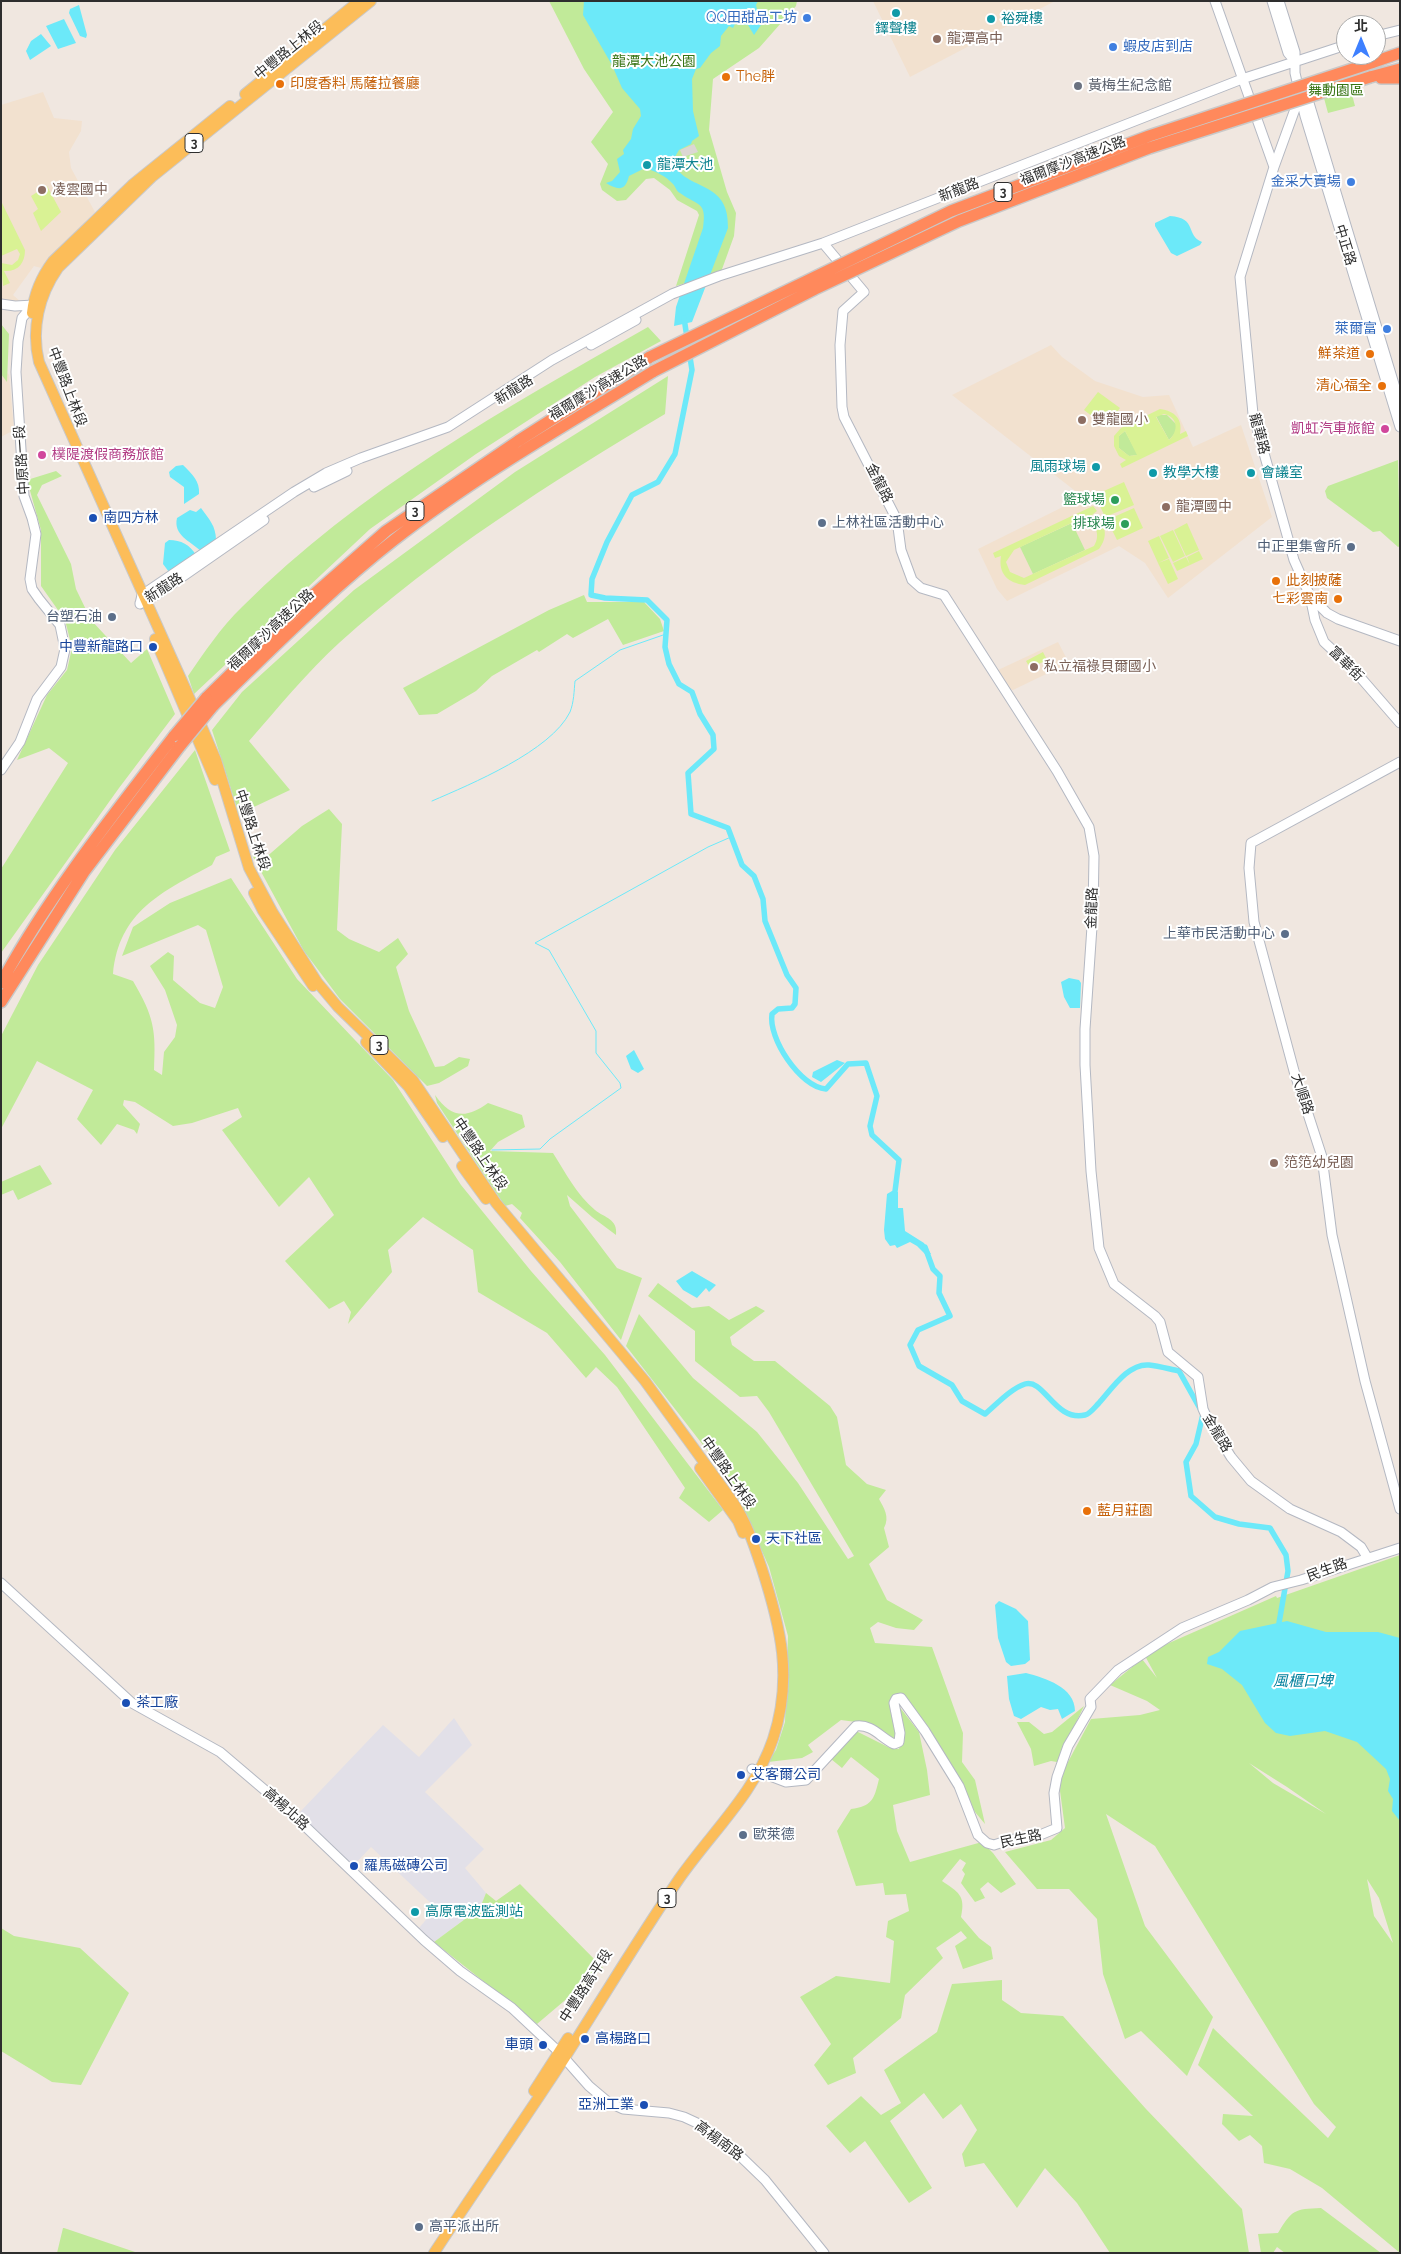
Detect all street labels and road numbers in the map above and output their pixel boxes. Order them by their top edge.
street label: 中豐路上林段 [251,17,327,83]
street label: 福爾摩沙高速公路 [1018,133,1128,189]
road number: 3 [185,134,203,152]
street label: 新龍路 [936,175,982,205]
road number: 3 [994,182,1012,202]
street label: 中正路 [1331,222,1359,268]
street label: 中豐路上林段 [44,345,90,429]
street label: 福爾摩沙高速公路 [546,352,650,424]
street label: 新龍路 [492,372,536,408]
street label: 龍華路 [1245,412,1273,456]
street label: 中原路一段 [11,424,33,496]
street label: 金龍路 [862,460,896,506]
road number: 3 [406,502,424,520]
street label: 新龍路 [142,570,186,606]
street label: 福爾摩沙高速公路 [224,586,318,674]
street label: 富華街 [1325,643,1367,685]
street label: 中豐路上林段 [231,787,273,873]
street label: 金龍路 [1083,887,1101,929]
road number: 3 [370,1036,388,1054]
street label: 大順路 [1288,1071,1316,1117]
street label: 中豐路上林段 [450,1114,510,1194]
street label: 金龍路 [1199,1411,1235,1455]
street label: 中豐路上林段 [697,1434,759,1512]
street label: 民生路 [1304,1555,1350,1585]
street label: 高楊北路 [260,1784,312,1834]
street label: 民生路 [999,1826,1043,1852]
road number: 3 [658,1889,676,1908]
street label: 中豐路高平段 [556,1946,616,2026]
street label: 高楊南路 [692,2117,746,2165]

